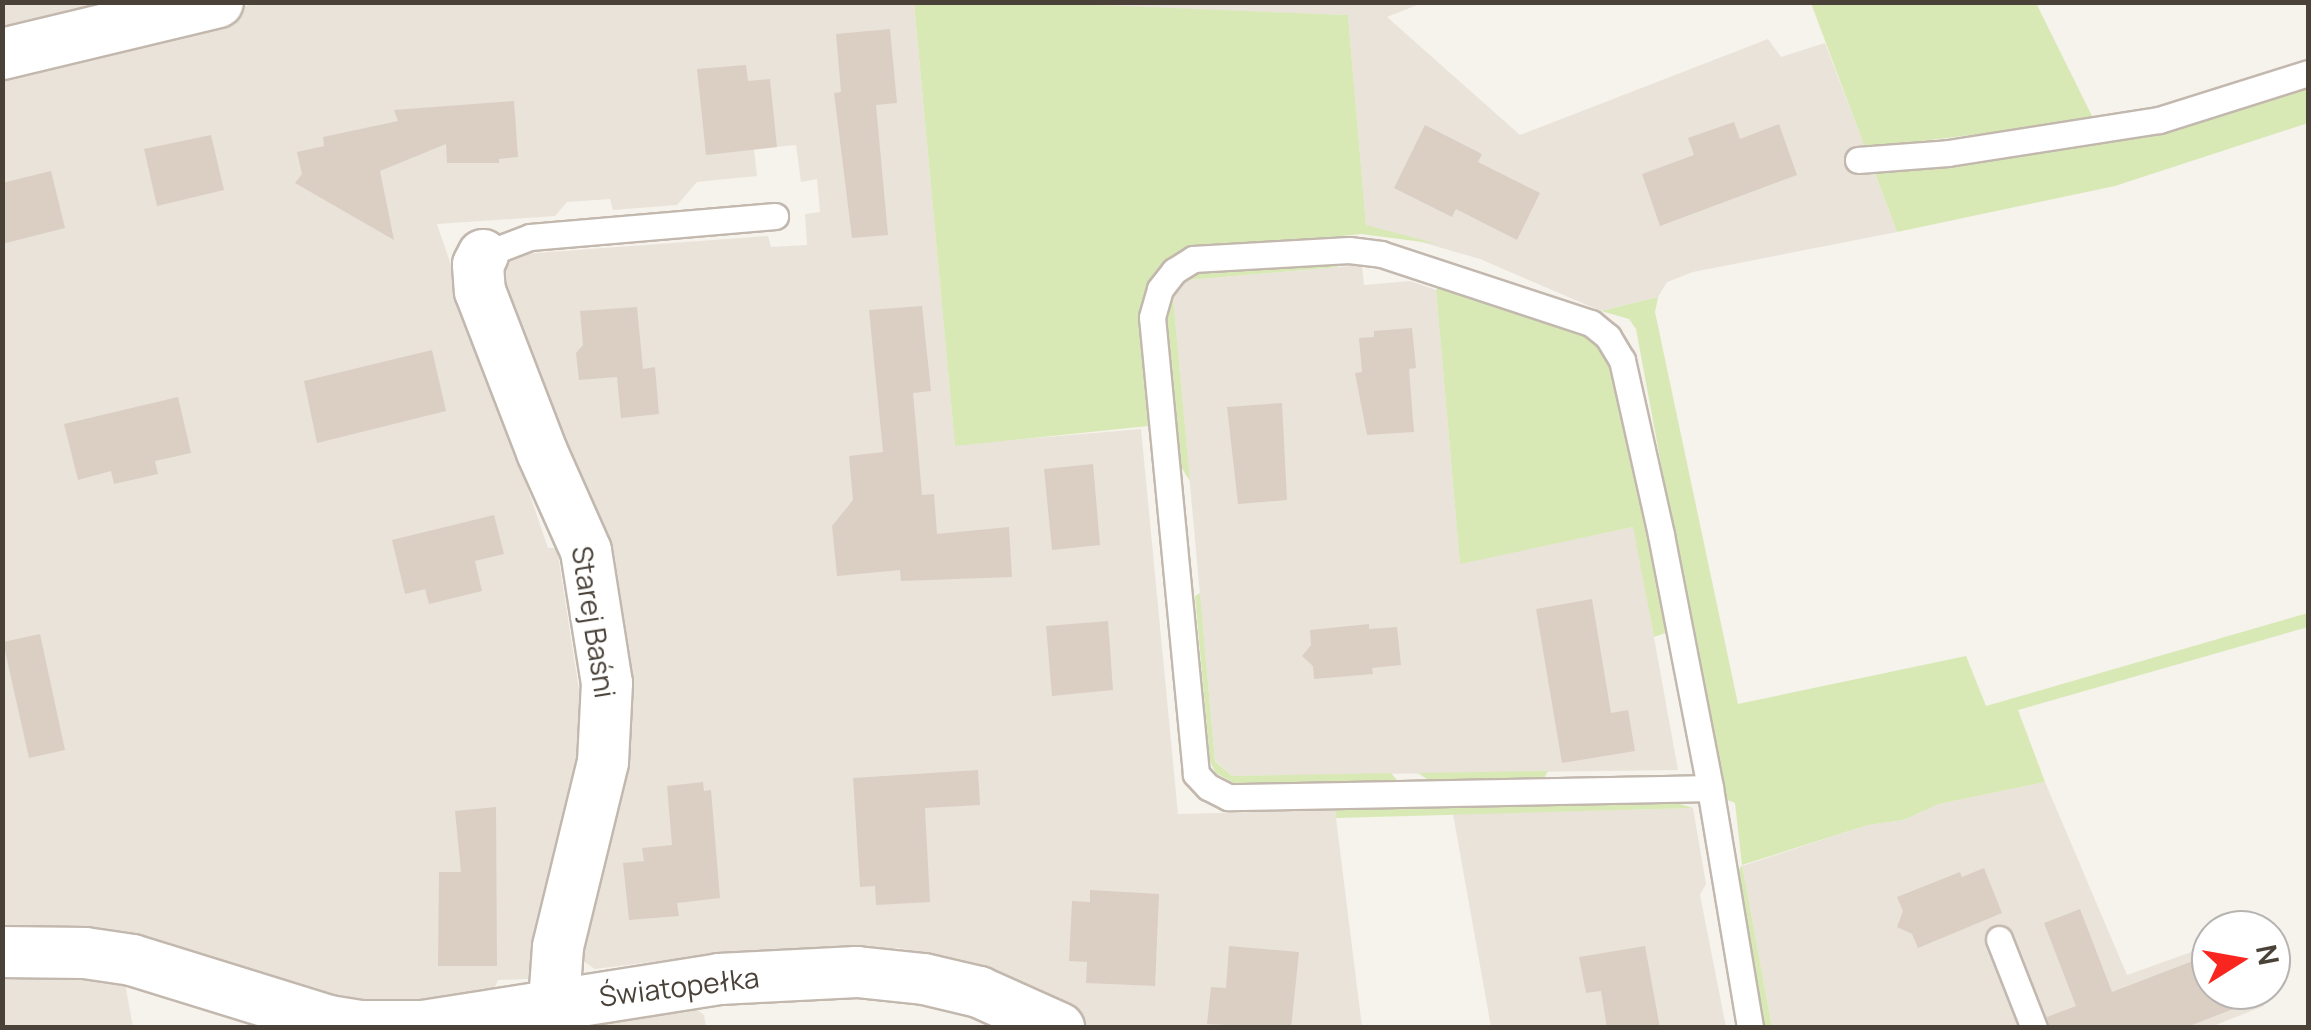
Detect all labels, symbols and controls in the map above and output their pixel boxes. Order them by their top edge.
street label: Starej Baśni [565,544,623,700]
north arrow [2191,910,2291,1010]
text: N [2248,941,2289,968]
street label: Światopełka [597,960,761,1012]

